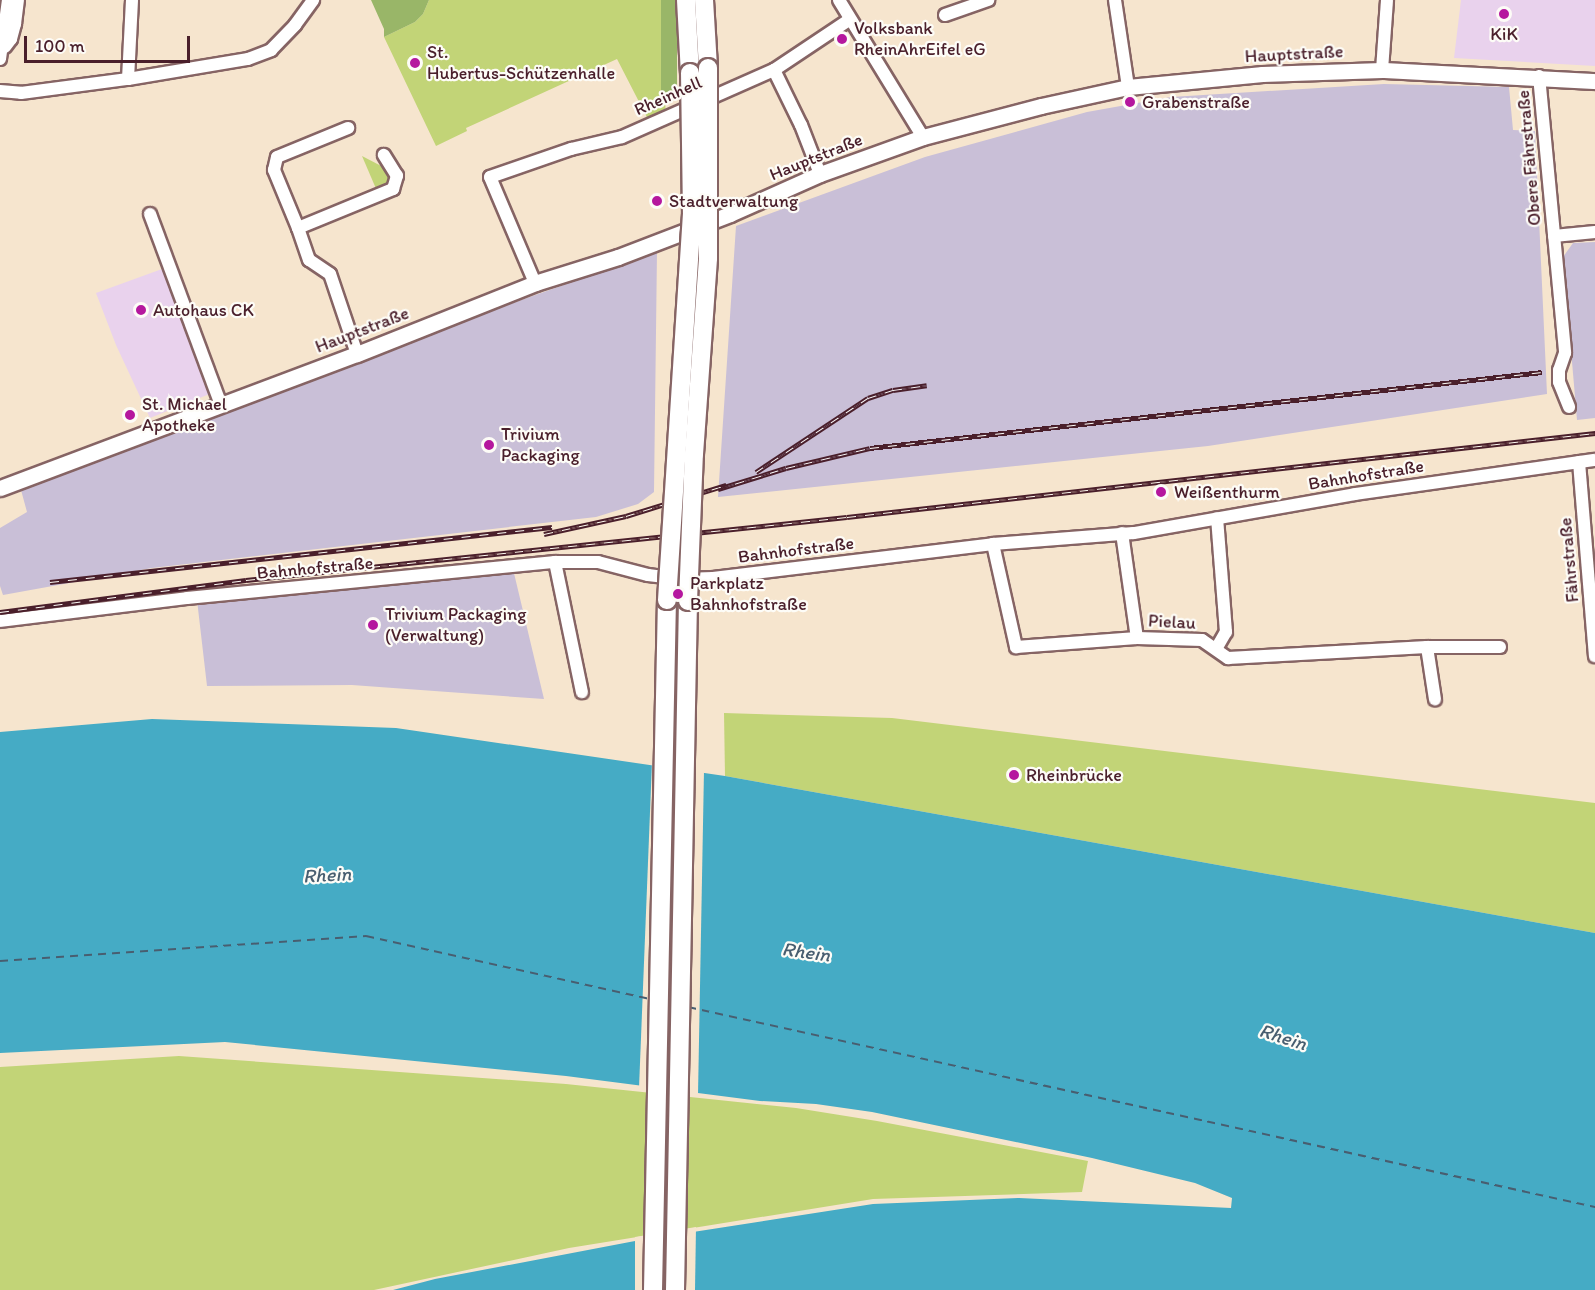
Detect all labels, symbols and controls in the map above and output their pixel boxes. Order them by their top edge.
marker: KiK [1497,7,1511,21]
place label: Volksbank RheinAhrEifel eG [854,18,986,60]
place label: KiK [1490,23,1518,45]
scale bar [27,24,194,62]
marker: Volksbank RheinAhrEifel eG [835,32,849,46]
text: 100 m [35,35,85,57]
street label: Hauptstraße [1244,41,1344,67]
place label: St. Hubertus-Schützenhalle [427,42,615,84]
marker: St. Hubertus-Schützenhalle [408,56,422,70]
street label: Rheinhell [631,72,705,120]
street label: Obere Fährstraße [1512,90,1546,226]
place label: Grabenstraße [1142,91,1250,113]
marker: Grabenstraße [1123,95,1137,109]
street label: Hauptstraße [766,129,866,185]
place label: Stadtverwaltung [669,190,798,212]
marker: Stadtverwaltung [650,194,664,208]
place label: Autohaus CK [153,299,254,321]
street label: Hauptstraße [312,302,412,358]
marker: Autohaus CK [134,303,148,317]
place label: St. Michael Apotheke [142,394,226,436]
marker: St. Michael Apotheke [123,408,137,422]
place label: Trivium Packaging [501,424,580,466]
marker: Trivium Packaging [482,438,496,452]
street label: Bahnhofstraße [1307,455,1425,495]
place label: Weißenthurm [1174,481,1280,503]
marker: Weißenthurm [1152,483,1170,501]
street label: Fährstraße [1555,517,1583,603]
street label: Bahnhofstraße [737,532,855,568]
street label: Bahnhofstraße [256,552,374,584]
place label: Parkplatz Bahnhofstraße [690,573,807,616]
marker: Parkplatz Bahnhofstraße [671,587,685,601]
place label: Trivium Packaging (Verwaltung) [385,604,526,646]
street label: Pielau [1148,610,1196,634]
marker: Trivium Packaging (Verwaltung) [366,618,380,632]
place label: Rheinbrücke [1026,764,1122,786]
marker: Rheinbrücke [1007,768,1021,782]
water label: Rhein [302,862,352,888]
water label: Rhein [780,937,832,967]
water label: Rhein [1256,1018,1310,1056]

